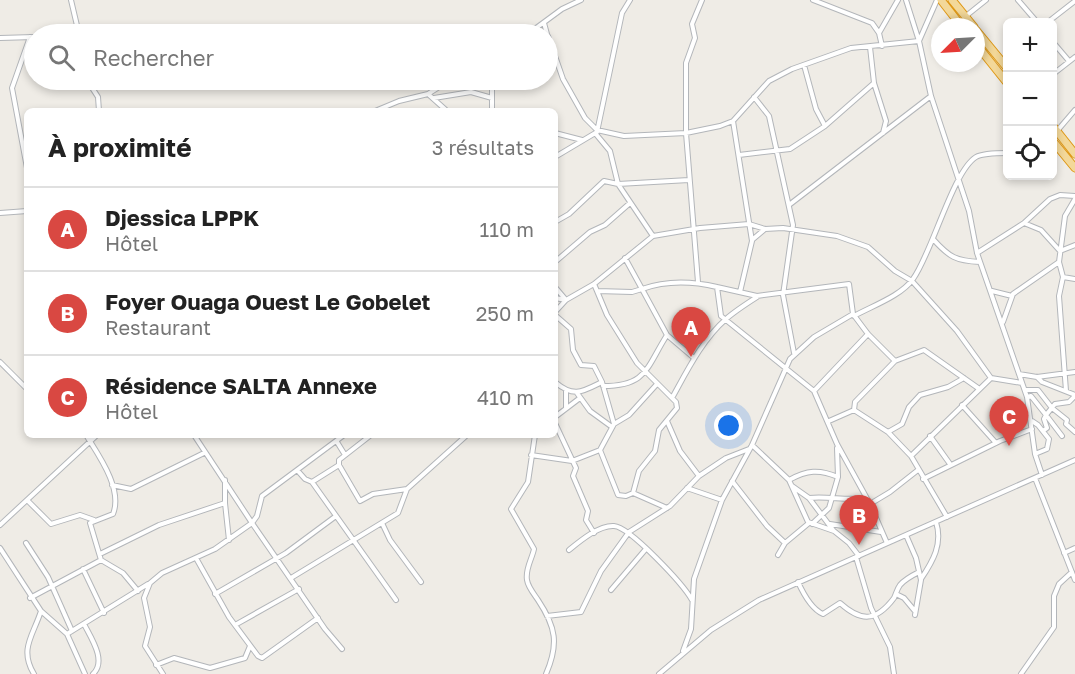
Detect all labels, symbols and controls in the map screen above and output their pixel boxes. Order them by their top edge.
north arrow [931,18,985,72]
map controls [1003,18,1057,180]
button: + [1003,18,1057,72]
search box [24,24,558,90]
icon: search [45,41,78,74]
text: Rechercher [93,44,214,71]
button: − [1003,72,1057,126]
button: locate [1003,126,1057,180]
text: À proximité [48,132,192,163]
text: 3 résultats [432,135,534,159]
text: Djessica LPPK [105,204,259,231]
text: A [60,217,75,241]
text: 110 m [480,217,534,241]
text: Hôtel [105,231,158,255]
text: Foyer Ouaga Ouest Le Gobelet [105,288,430,315]
text: B [60,301,75,325]
text: 250 m [476,301,534,325]
pin: A [672,308,710,357]
text: Restaurant [105,315,211,339]
text: Résidence SALTA Annexe [105,372,377,399]
text: C [60,385,75,409]
text: 410 m [477,385,534,409]
pin: C [990,396,1028,446]
text: Hôtel [105,399,158,423]
your location [714,411,743,440]
pin: B [840,496,878,545]

